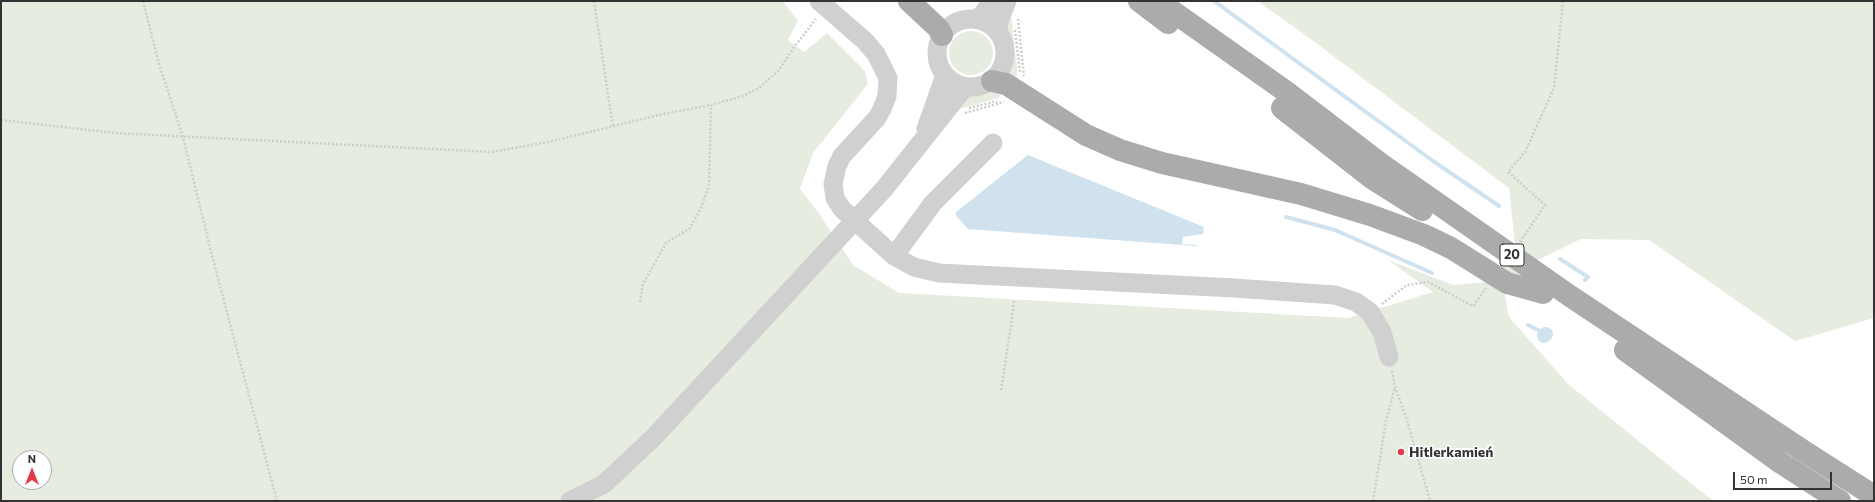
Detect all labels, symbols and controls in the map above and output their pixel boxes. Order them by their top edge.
road number: 20 [1500,244,1524,266]
place label: Hitlerkamień [1409,444,1493,460]
marker: Hitlerkamień [1396,447,1406,457]
north arrow [12,450,52,490]
text: N [28,452,36,465]
scale bar [1735,464,1834,490]
text: 50 m [1740,472,1768,486]

